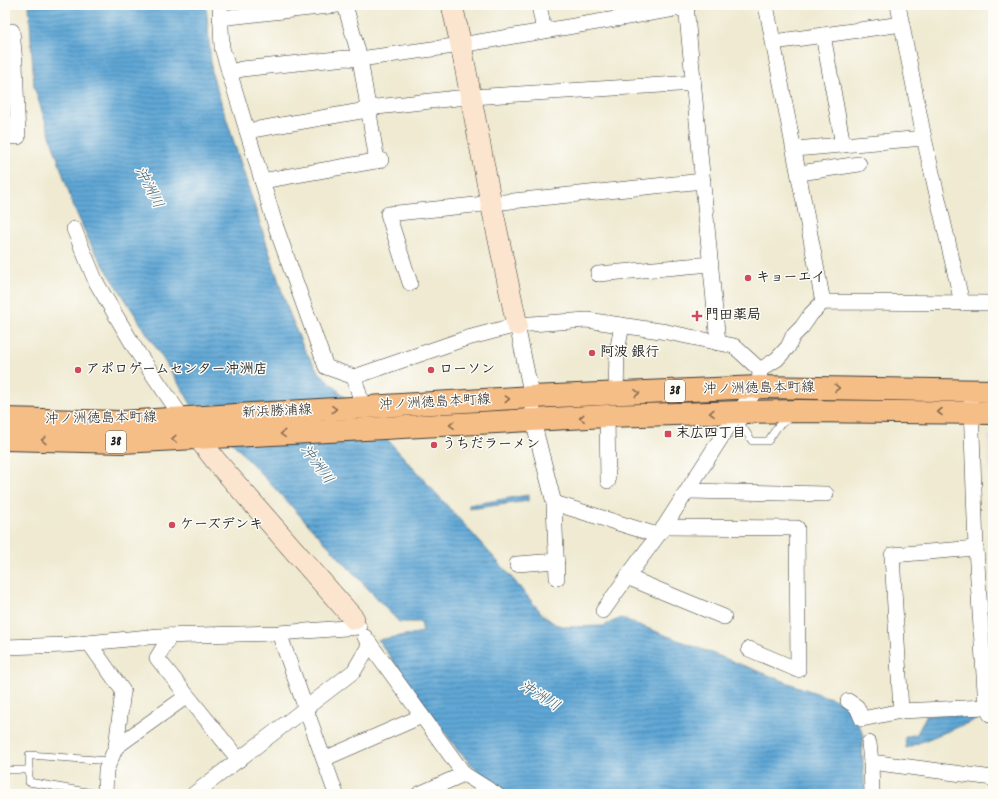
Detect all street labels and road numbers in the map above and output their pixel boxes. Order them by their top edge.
street label: 沖ノ洲徳島本町線 [703,378,815,400]
road number: 38 [665,380,685,402]
street label: 沖ノ洲徳島本町線 [379,390,491,416]
street label: 新浜勝浦線 [242,400,312,424]
street label: 沖ノ洲徳島本町線 [45,408,157,430]
road number: 38 [106,431,126,453]

